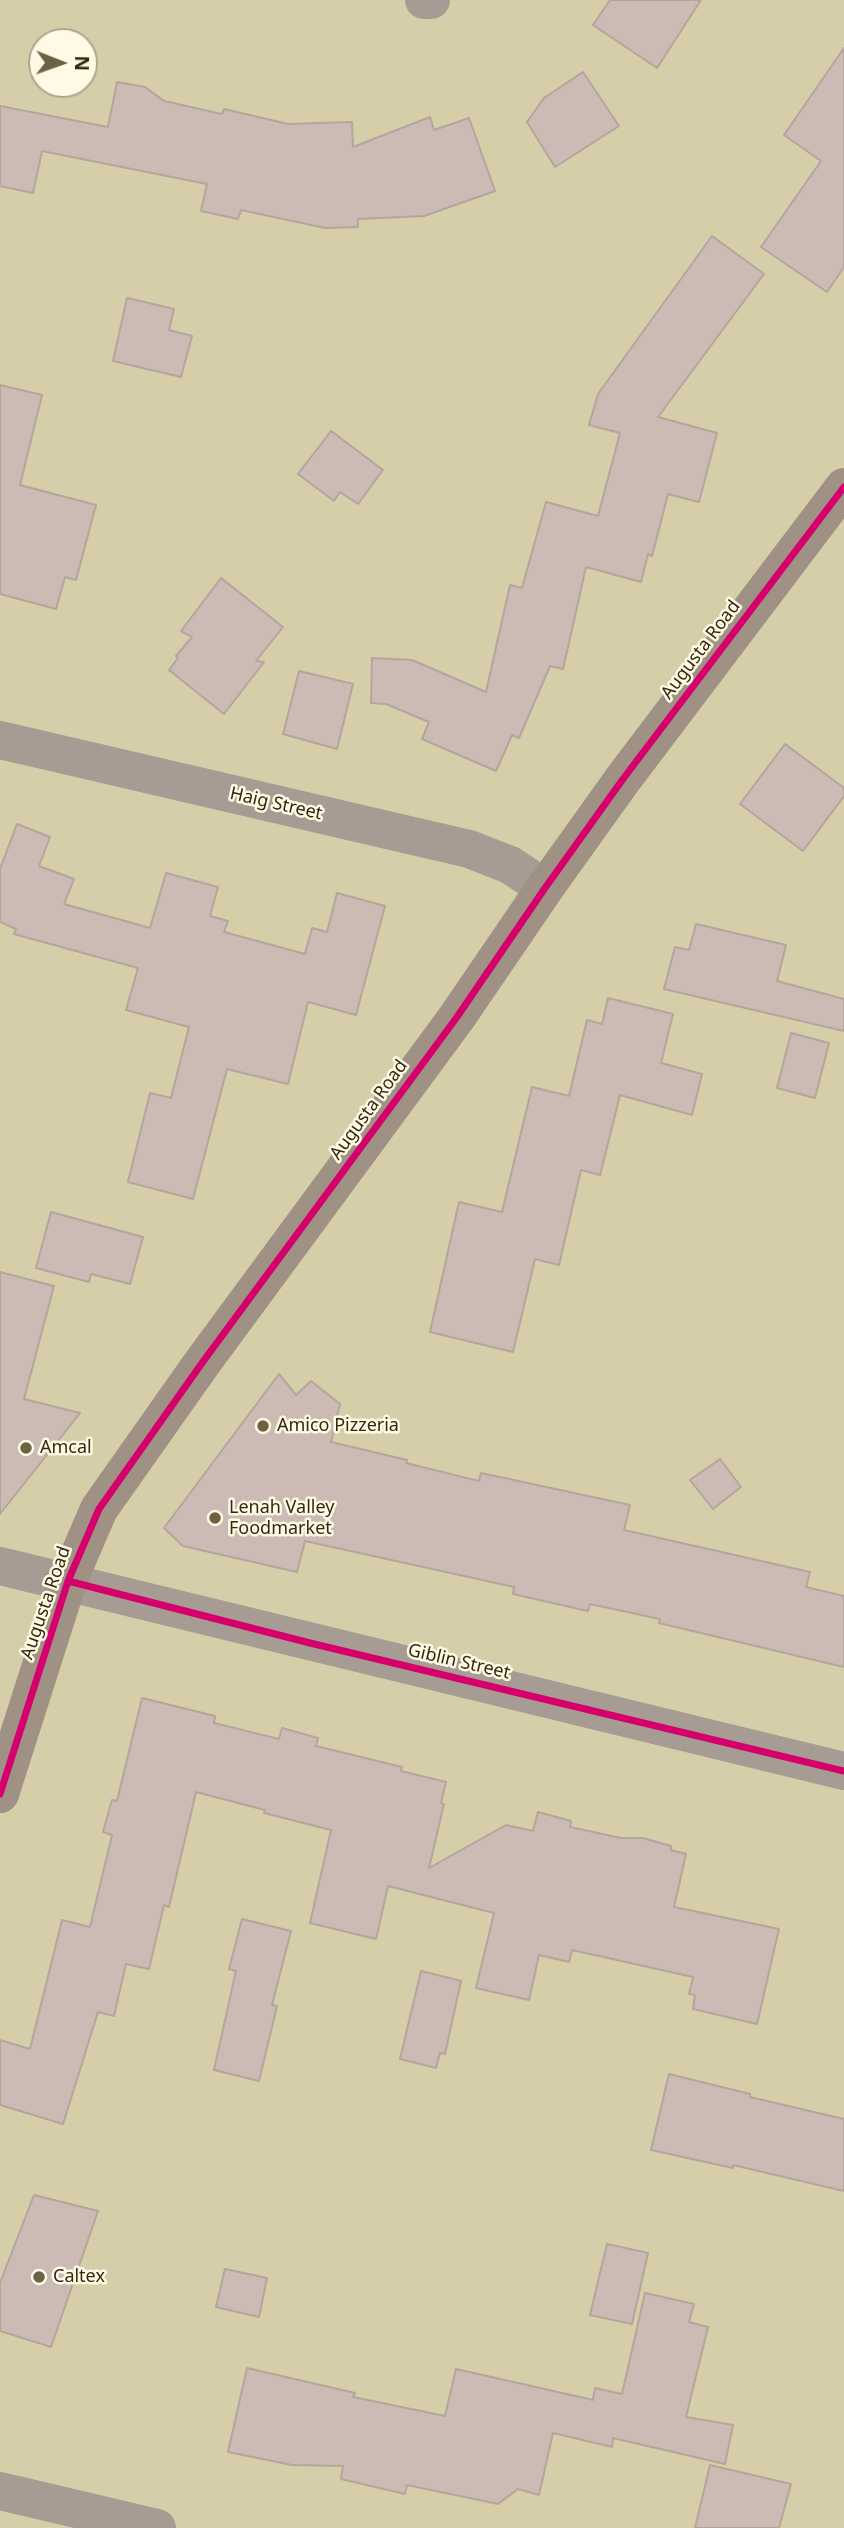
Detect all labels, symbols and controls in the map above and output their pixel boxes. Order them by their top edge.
north arrow [28,28,98,98]
text: N [69,55,95,71]
street label: Augusta Road [657,596,745,704]
street label: Haig Street [228,783,324,825]
street label: Augusta Road [326,1056,412,1164]
place label: Amico Pizzeria [277,1415,399,1437]
marker: Amico Pizzeria [255,1418,271,1434]
place label: Amcal [40,1437,92,1459]
marker: Amcal [18,1440,34,1456]
place label: Lenah Valley Foodmarket [229,1497,334,1540]
marker: Lenah Valley Foodmarket [207,1510,223,1526]
street label: Augusta Road [17,1544,75,1662]
street label: Giblin Street [406,1640,512,1684]
place label: Caltex [53,2266,105,2288]
marker: Caltex [31,2269,47,2285]

